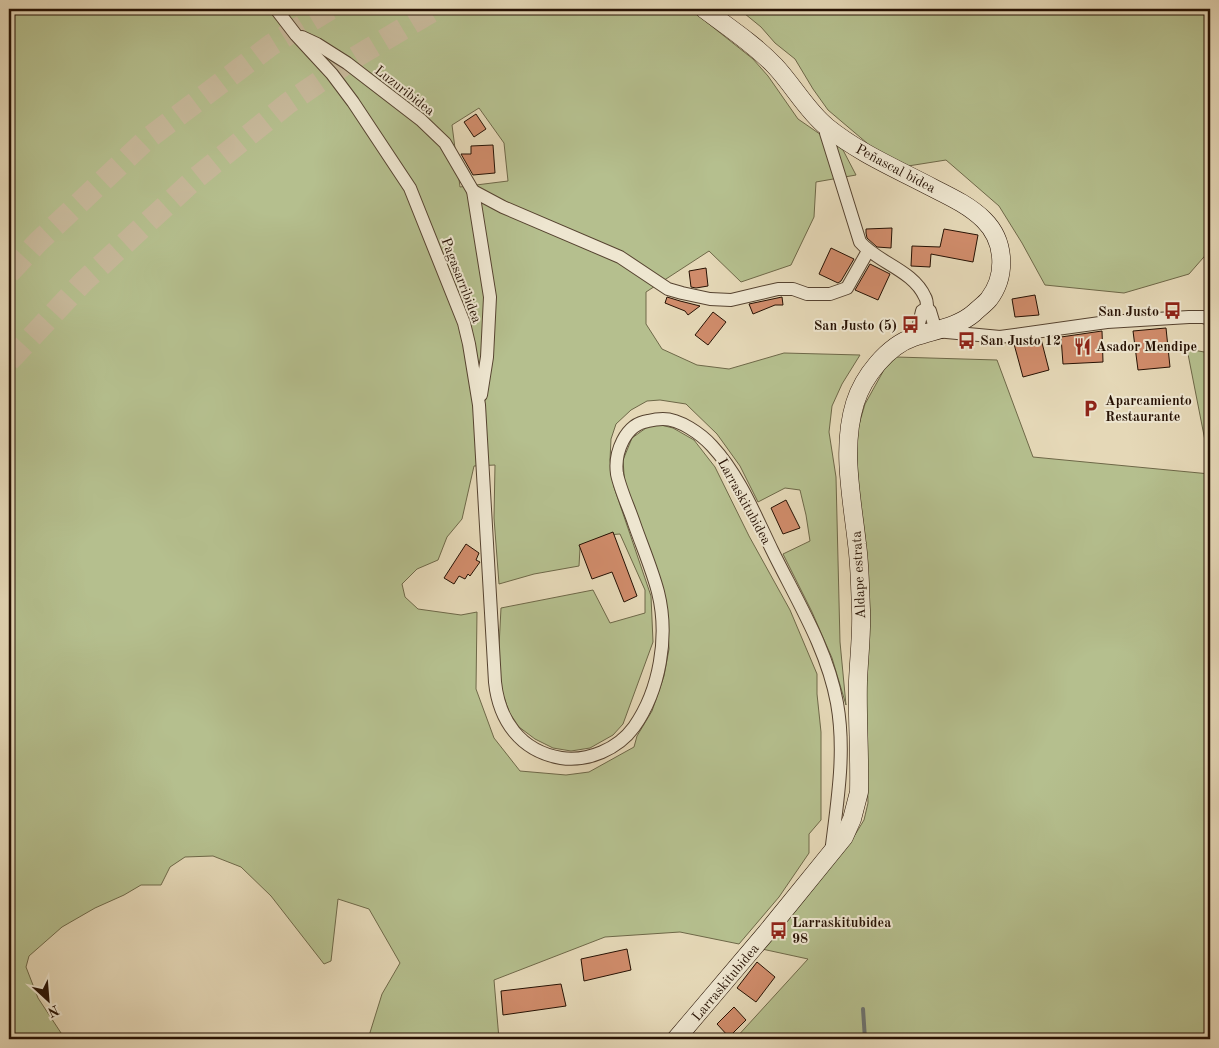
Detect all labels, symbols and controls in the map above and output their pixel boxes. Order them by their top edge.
street label: Luzuribidea [372,63,437,118]
street label: Peñascal bidea [853,142,938,196]
street label: Pagasarribidea [438,236,484,325]
bus stop icon: San Justo [1163,301,1183,321]
place label: San Justo [1098,305,1159,319]
bus stop icon: San Justo (5) [901,315,921,335]
place label: San Justo (5) [814,319,897,333]
bus stop icon: San Justo 12 [956,330,976,350]
place label: San Justo 12 [980,334,1061,348]
restaurant icon: Asador Mendipe [1072,336,1092,356]
place label: Asador Mendipe [1096,340,1197,354]
place label: Aparcamiento Restaurante [1105,394,1192,424]
parking icon: Aparcamiento Restaurante [1081,398,1101,418]
street label: Larraskitubidea [715,456,774,547]
street label: Aldape estrata [850,530,868,619]
place label: Larraskitubidea 98 [792,916,891,946]
bus stop icon: Larraskitubidea 98 [768,920,788,940]
street label: Larraskitubidea [690,941,762,1024]
north arrow [22,976,72,1026]
text: N [45,1002,61,1020]

